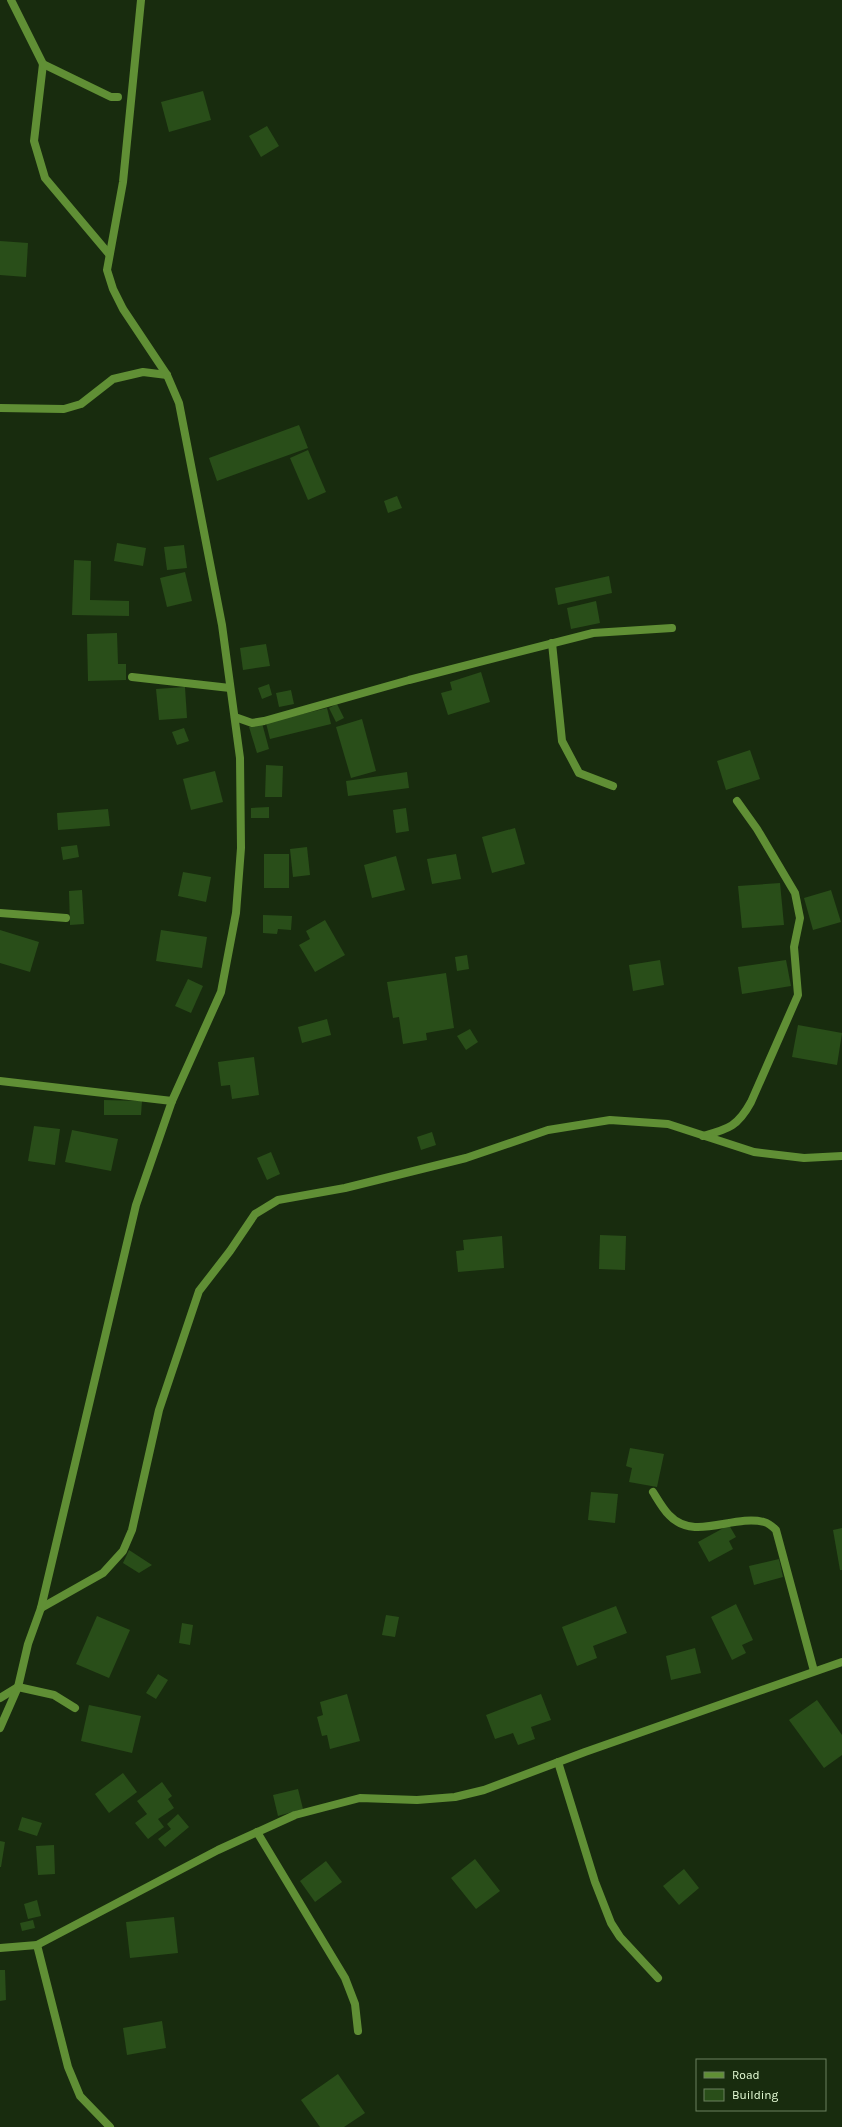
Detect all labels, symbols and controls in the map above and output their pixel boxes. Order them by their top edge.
legend [696,2059,826,2111]
text: Road [732,2068,760,2082]
text: Building [732,2088,779,2102]

